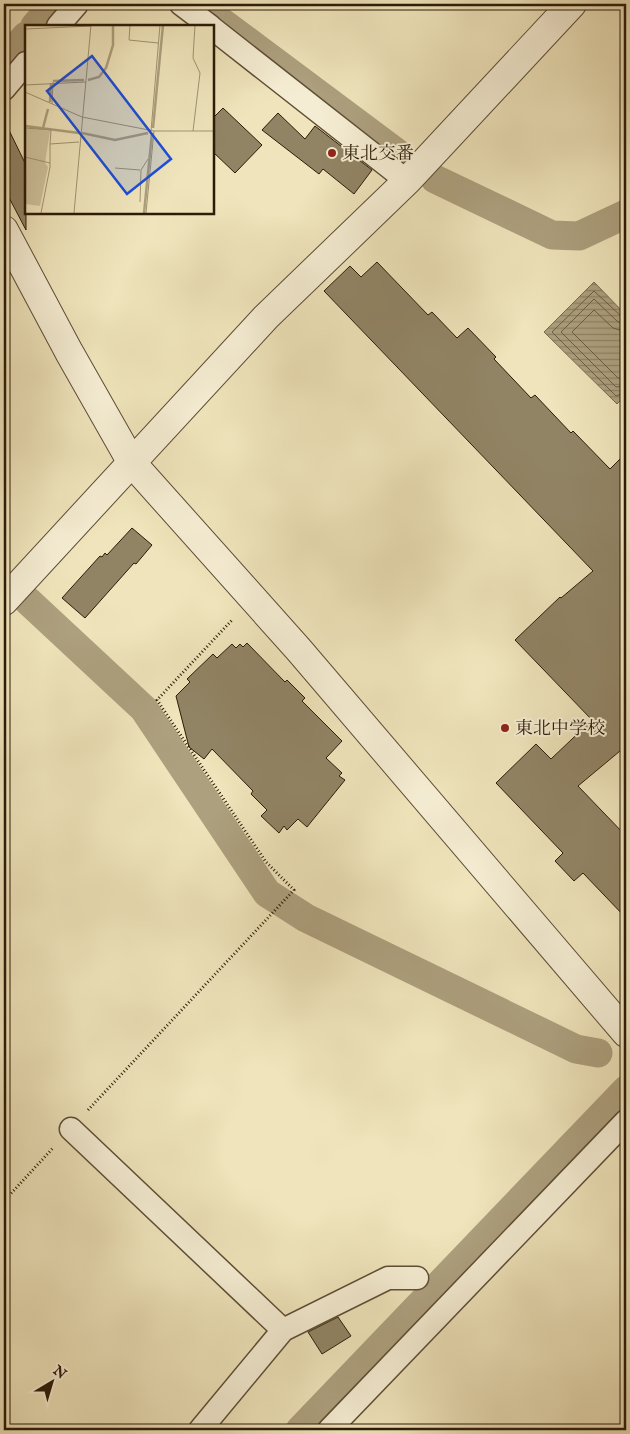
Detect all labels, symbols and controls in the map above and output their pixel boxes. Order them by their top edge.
inset map [25,25,214,214]
place label: 東北交番 [342,143,414,166]
marker: 東北交番 [326,147,338,159]
place label: 東北中学校 [515,718,605,741]
marker: 東北中学校 [499,722,511,734]
north arrow [28,1356,78,1406]
text: N [48,1361,70,1383]

